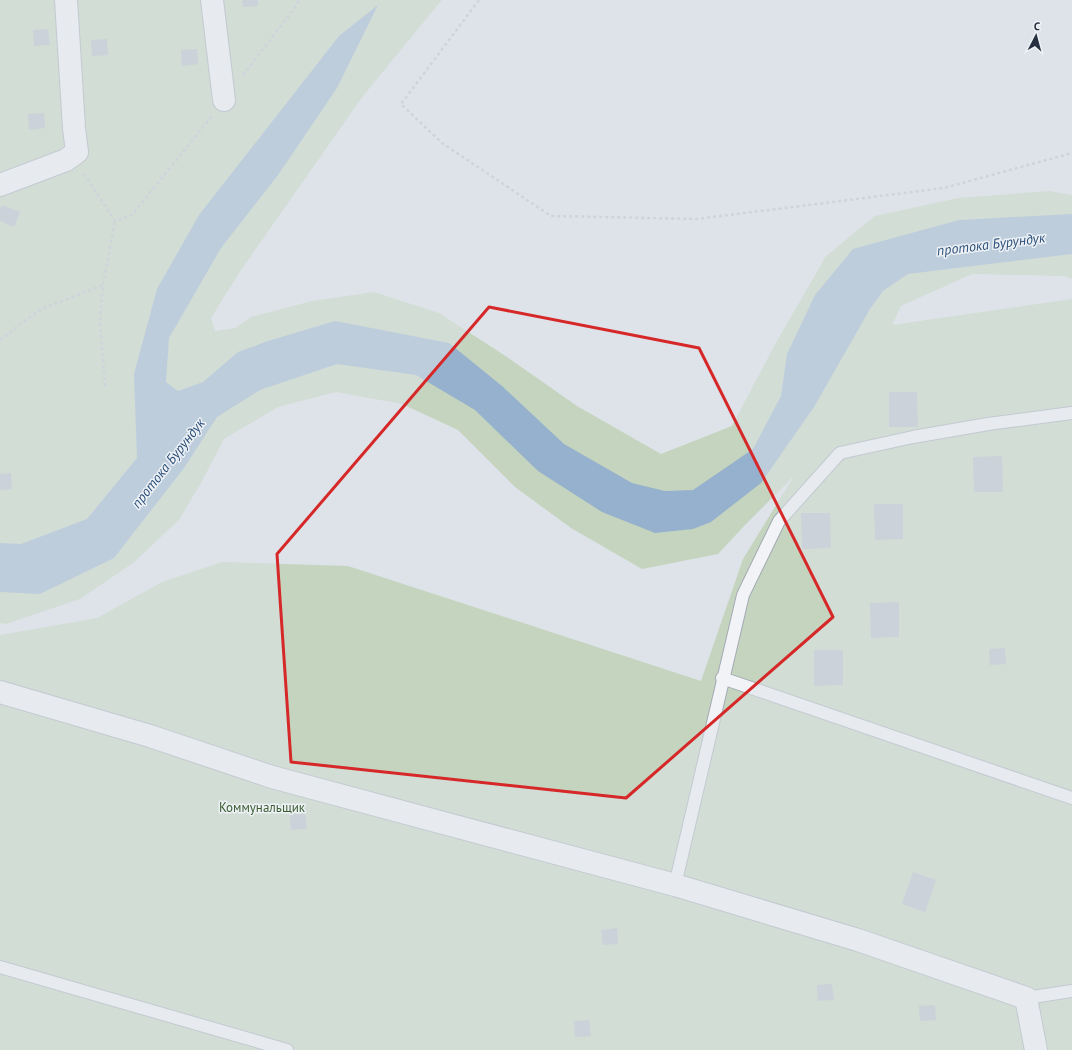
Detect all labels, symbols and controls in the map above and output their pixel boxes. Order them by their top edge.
north arrow [1016,16,1056,56]
text: С [1033,19,1041,33]
water label: протока Бурундук [936,228,1047,260]
water label: протока Бурундук [127,414,209,511]
park label: Коммунальщик [219,799,306,816]

